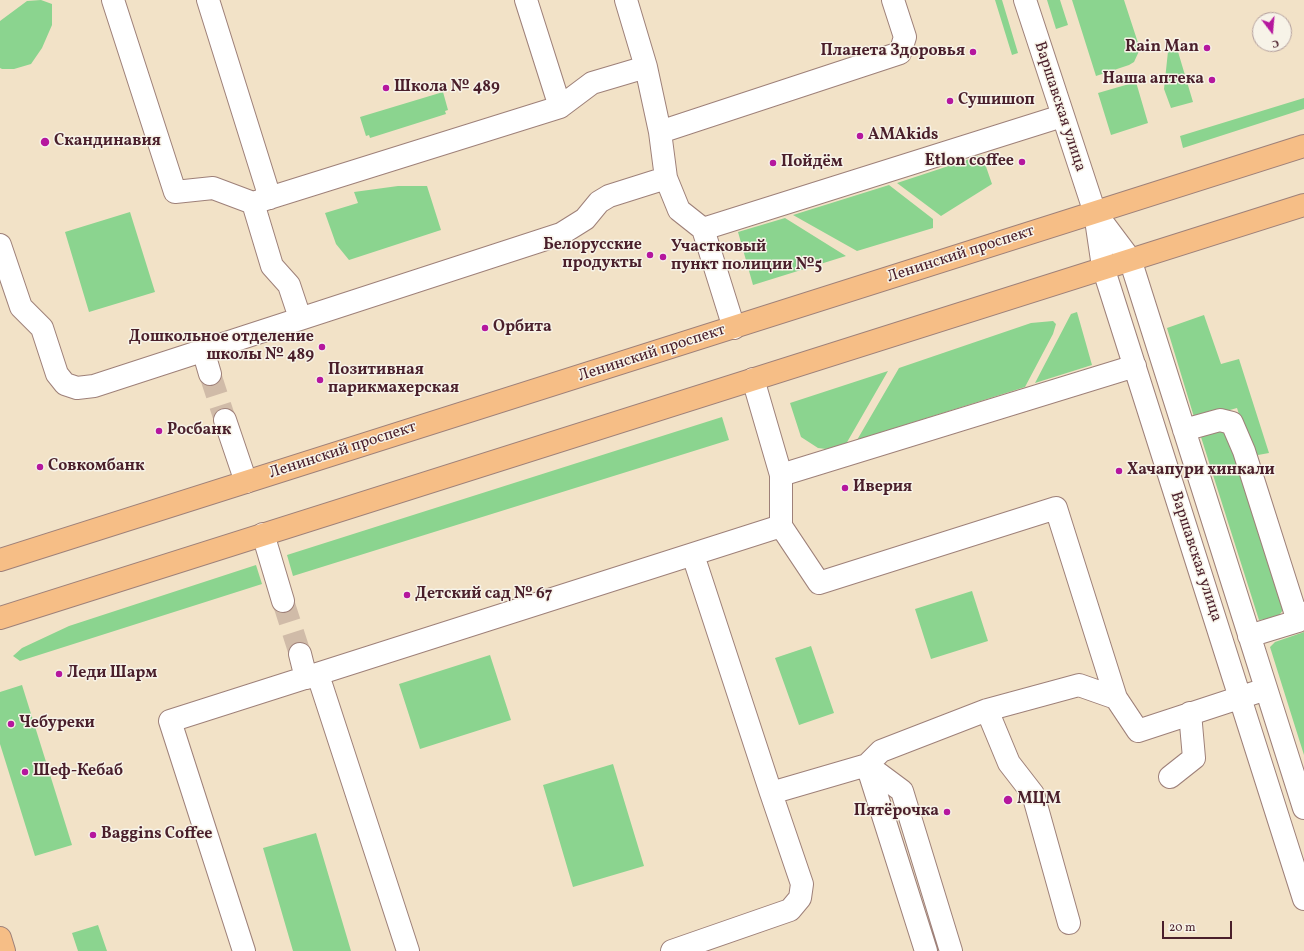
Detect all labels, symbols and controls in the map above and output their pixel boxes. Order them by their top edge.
north arrow [1252,12,1292,52]
text: С [1270,35,1281,51]
place label: Rain Man [1125,38,1199,58]
street label: Варшавская улица [1029,39,1089,175]
place label: Планета Здоровья [821,42,965,62]
marker: Rain Man [1202,43,1212,53]
marker: Планета Здоровья [968,47,978,57]
place label: Наша аптека [1102,70,1204,90]
marker: Наша аптека [1207,75,1217,85]
place label: Школа № 489 [394,78,500,98]
marker: Школа № 489 [381,83,391,93]
place label: Сушишоп [958,91,1035,111]
marker: Сушишоп [945,96,955,106]
place label: AMAkids [868,126,938,146]
marker: AMAkids [855,131,865,141]
place label: Скандинавия [54,132,161,152]
marker: Скандинавия [39,136,51,148]
place label: Etlon coffee [925,152,1014,172]
place label: Пойдём [781,153,843,173]
marker: Etlon coffee [1017,157,1027,167]
marker: Пойдём [768,158,778,168]
street label: Ленинский проспект [885,222,1037,288]
place label: Белорусские продукты [543,236,642,274]
place label: Участковый пункт полиции №5 [671,238,822,276]
marker: Белорусские продукты [645,250,655,260]
marker: Участковый пункт полиции №5 [658,252,668,262]
place label: Орбита [493,318,552,338]
street label: Ленинский проспект [576,321,728,387]
marker: Орбита [480,323,490,333]
place label: Дошкольное отделение школы № 489 [129,328,314,366]
marker: Дошкольное отделение школы № 489 [317,342,327,352]
place label: Позитивная парикмахерская [328,361,459,399]
marker: Позитивная парикмахерская [315,375,325,385]
street label: Ленинский проспект [267,418,419,484]
place label: Росбанк [167,421,231,441]
marker: Росбанк [154,426,164,436]
place label: Совкомбанк [48,457,145,477]
place label: Хачапури хинкали [1127,461,1275,481]
marker: Совкомбанк [35,462,45,472]
marker: Хачапури хинкали [1114,466,1124,476]
place label: Иверия [853,478,912,498]
marker: Иверия [840,483,850,493]
street label: Варшавская улица [1165,489,1225,625]
place label: Детский сад № 67 [415,585,552,605]
marker: Детский сад № 67 [402,590,412,600]
place label: Леди Шарм [67,664,157,684]
marker: Леди Шарм [54,669,64,679]
place label: Чебуреки [19,714,95,734]
marker: Чебуреки [6,719,16,729]
place label: Шеф-Кебаб [33,762,123,782]
marker: Шеф-Кебаб [20,767,30,777]
place label: МЦМ [1017,790,1061,810]
marker: МЦМ [1002,794,1014,806]
place label: Пятёрочка [854,802,939,822]
marker: Пятёрочка [942,807,952,817]
place label: Baggins Coffee [101,825,213,845]
marker: Baggins Coffee [88,830,98,840]
scale bar [1164,913,1234,939]
text: 20 m [1169,920,1196,936]

